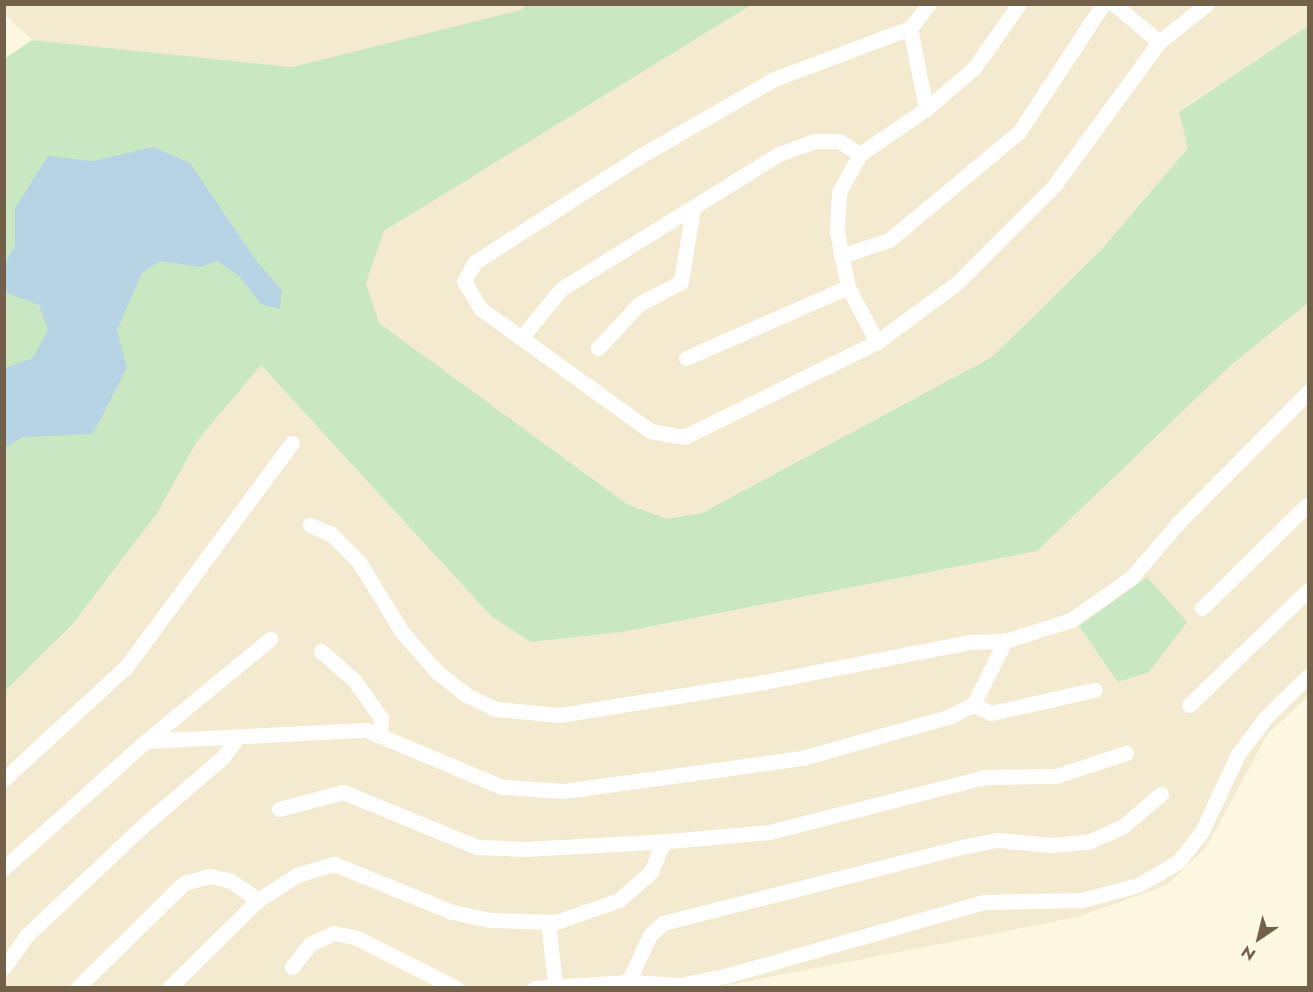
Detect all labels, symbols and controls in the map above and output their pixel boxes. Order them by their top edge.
north arrow [1229,908,1289,968]
text: N [1237,940,1260,966]

